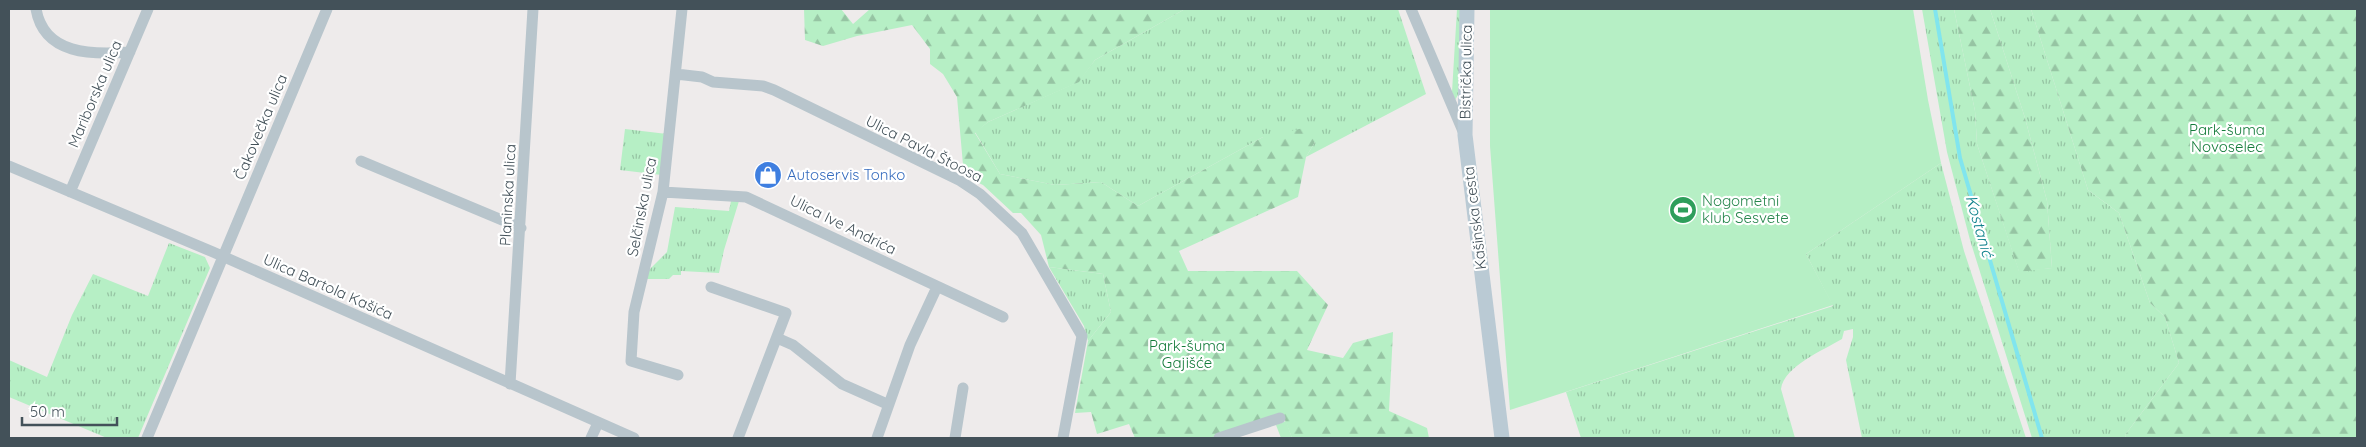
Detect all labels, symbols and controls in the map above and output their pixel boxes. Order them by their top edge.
street label: Bistrička ulica [1455,24,1476,120]
street label: Mariborska ulica [63,37,126,150]
street label: Čakovečka ulica [230,71,291,182]
street label: Ulica Pavla Štoosa [863,111,986,186]
park label: Park-šuma Novoselec [2189,120,2265,156]
street label: Planinska ulica [495,143,520,247]
street label: Selčinska ulica [623,156,660,258]
shop icon: Autoservis Tonko [753,160,783,190]
place label: Autoservis Tonko [787,165,905,184]
street label: Kašinska cesta [1459,165,1490,271]
street label: Ulica Ive Andrića [787,191,899,258]
place label: Nogometni klub Sesvete [1702,191,1789,227]
water label: Kostanić [1962,193,1999,261]
sports icon: Nogometni klub Sesvete [1668,195,1698,225]
street label: Ulica Bartola Kašića [260,249,396,324]
park label: Park-šuma Gajišće [1149,336,1225,372]
scale bar [22,394,118,426]
text: 50 m [30,402,65,421]

